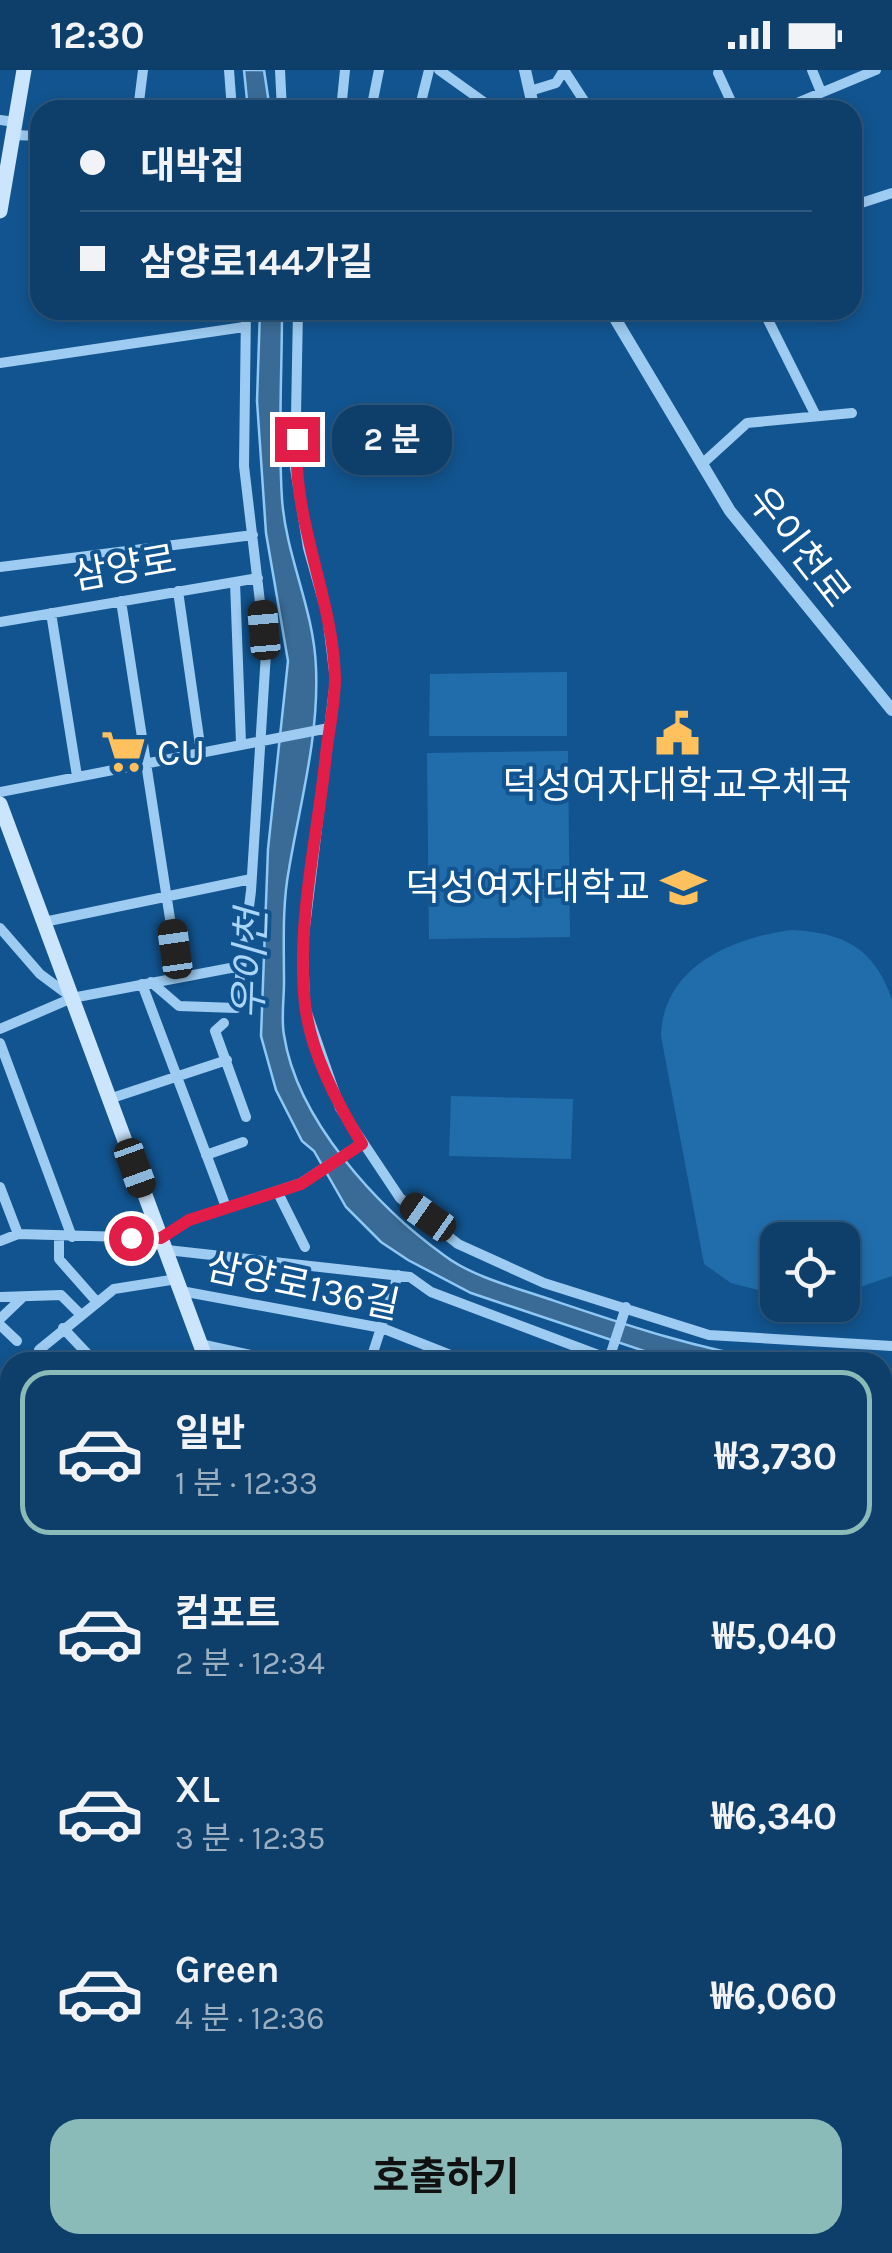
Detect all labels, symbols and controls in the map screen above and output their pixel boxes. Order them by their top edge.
text: 12:30 [50,13,144,58]
text: 대박집 [140,144,245,189]
text: 삼양로144가길 [140,240,374,285]
callout: 2 분 [332,404,452,474]
route end [275,417,320,462]
text: 2 분 [364,421,420,458]
street label: 우이천로 [738,478,860,616]
street label: 삼양로 [68,537,180,599]
car [246,599,282,661]
public building icon: 덕성여자대학교우체국 [653,709,701,757]
supermarket icon: CU [100,728,148,776]
place label: CU [157,730,205,775]
place label: 덕성여자대학교우체국 [502,763,852,808]
school or university icon: 덕성여자대학교 [659,863,707,911]
place label: 덕성여자대학교 [405,865,650,910]
water label: 우이천 [225,904,276,1020]
car [156,917,194,981]
car [111,1135,159,1201]
car [395,1188,461,1246]
route start [109,1216,154,1261]
map controls [760,1222,860,1322]
button: locate [760,1222,860,1322]
street label: 삼양로136길 [202,1244,404,1328]
icon: car [55,1408,145,1498]
text: 일반 [175,1411,245,1456]
text: ₩3,730 [715,1434,837,1479]
text: 1 분 · 12:33 [175,1465,318,1502]
icon: car [55,1588,145,1678]
text: 컴포트 [175,1591,280,1636]
text: ₩5,040 [712,1614,837,1659]
text: 2 분 · 12:34 [175,1645,325,1682]
text: XL [175,1767,220,1812]
icon: car [55,1768,145,1858]
text: ₩6,340 [712,1794,837,1839]
text: 3 분 · 12:35 [175,1820,325,1857]
text: Green [175,1947,280,1992]
icon: car [55,1948,145,2038]
text: ₩6,060 [711,1974,837,2019]
text: 4 분 · 12:36 [175,2000,325,2037]
button: 호출하기 [50,2119,842,2234]

